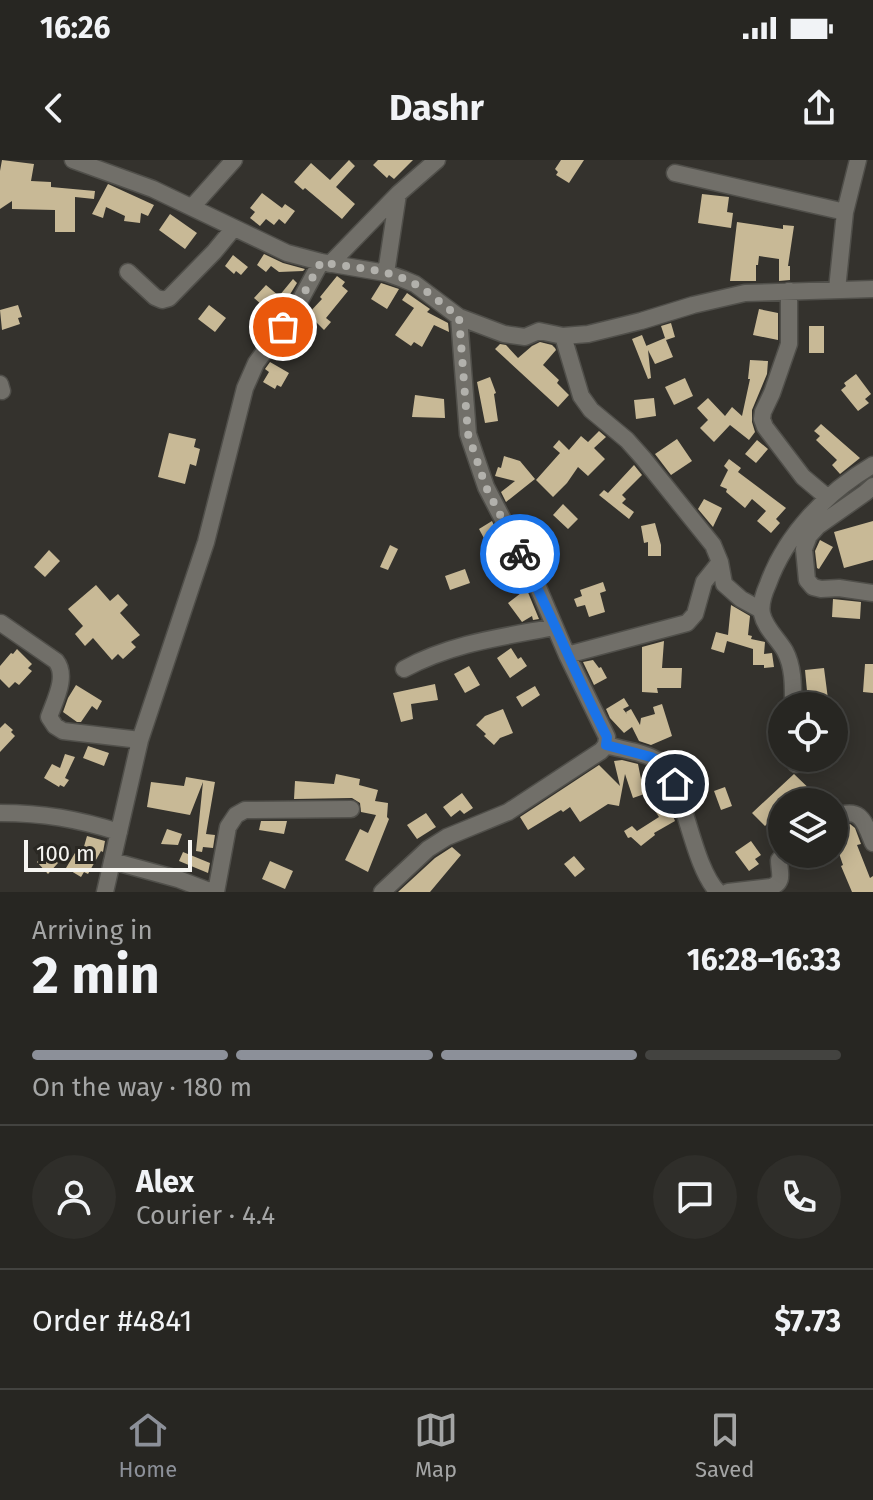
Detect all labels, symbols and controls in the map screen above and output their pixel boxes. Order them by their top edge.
text: 16:26 [40,10,110,46]
icon: back [32,86,76,130]
text: Dashr [389,86,484,130]
icon: share [797,86,841,130]
pin [249,293,317,361]
icon: bag [261,305,305,349]
courier [480,514,560,594]
icon: bike [498,532,542,576]
map controls [768,692,848,868]
button: locate [768,692,848,772]
pin [641,750,709,818]
icon: home [653,762,697,806]
button: layers [768,788,848,868]
scale bar [24,836,192,872]
text: 100 m [36,840,95,867]
text: Arriving in [32,915,153,946]
text: 16:28–16:33 [687,942,841,978]
text: 2 min [32,944,160,1007]
text: On the way · 180 m [32,1072,252,1103]
button: person [32,1155,116,1239]
button: chat [653,1155,737,1239]
button: phone [757,1155,841,1239]
text: Alex [136,1164,194,1200]
text: Courier · 4.4 [136,1200,275,1231]
text: Order #4841 [32,1303,193,1339]
text: $7.73 [774,1303,841,1339]
tab: Home [118,1408,177,1483]
tab: Map [414,1408,458,1483]
tab: Saved [695,1408,755,1483]

